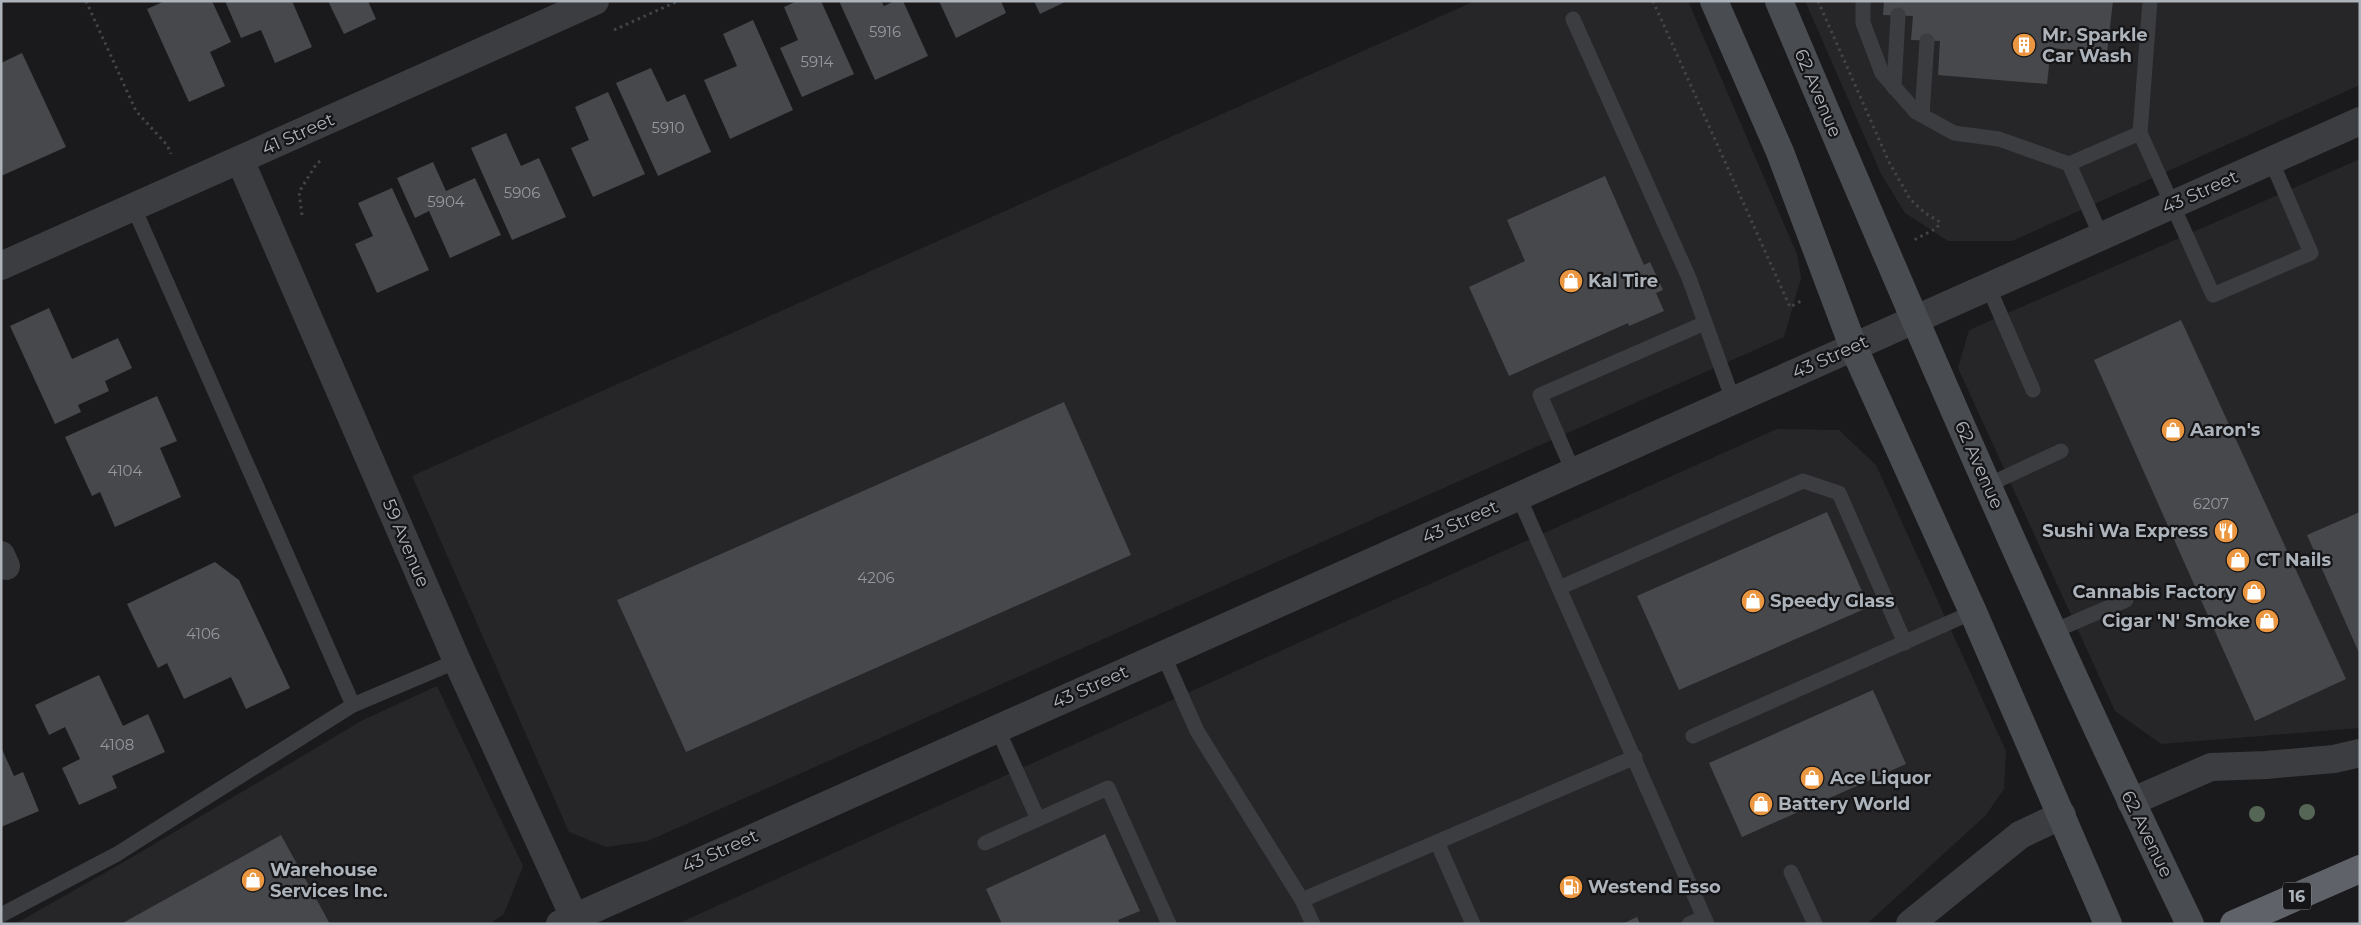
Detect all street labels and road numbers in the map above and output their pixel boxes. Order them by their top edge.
street label: 62 Avenue [1790,46,1847,141]
street label: 41 Street [258,108,338,160]
street label: 43 Street [2159,165,2241,219]
street label: 43 Street [1789,330,1871,384]
street label: 62 Avenue [1950,418,2008,512]
street label: 43 Street [1419,495,1501,549]
street label: 59 Avenue [378,496,434,591]
street label: 43 Street [1049,660,1131,714]
street label: 62 Avenue [2117,787,2178,881]
street label: 43 Street [679,824,761,878]
road number: 16 [2283,882,2311,909]

